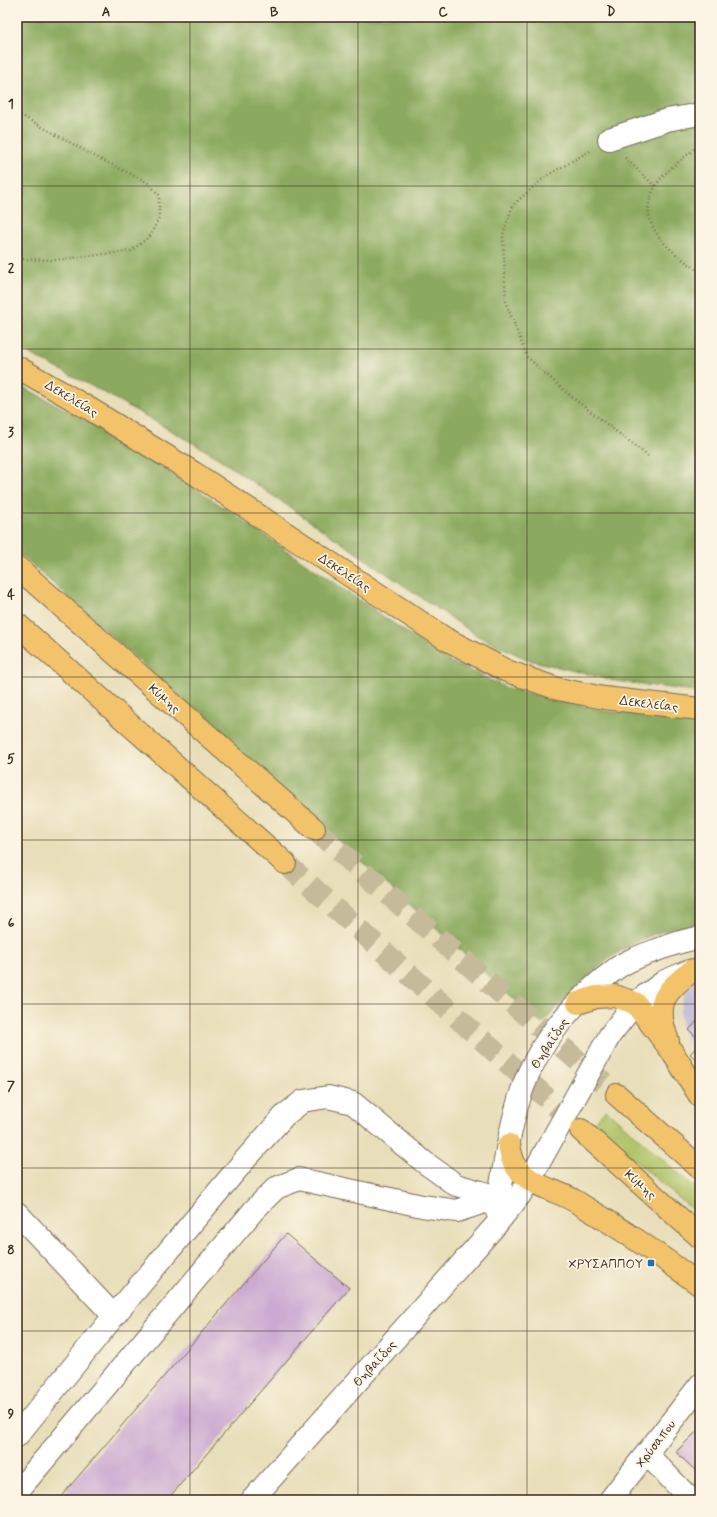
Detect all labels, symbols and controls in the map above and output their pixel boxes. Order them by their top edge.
text: A [102,4,110,21]
text: B [270,4,279,21]
text: C [438,4,448,21]
text: D [607,4,616,21]
text: 1 [8,96,14,113]
text: 2 [8,260,15,277]
street label: Δεκελείας [42,377,101,422]
text: 3 [8,424,14,441]
street label: Δεκελείας [315,550,374,597]
text: 4 [7,587,15,604]
street label: Κύμης [145,680,184,718]
street label: Δεκελείας [618,692,679,717]
text: 5 [7,751,15,768]
text: 6 [8,915,15,932]
street label: Θηβαΐδος [528,1015,573,1072]
text: 7 [7,1078,15,1095]
street label: Κύμης [621,1166,660,1204]
text: 8 [7,1242,15,1259]
place label: ΧΡΥΣΑΠΠΟΥ [569,1256,643,1273]
marker: ΧΡΥΣΑΠΠΟΥ [646,1258,656,1268]
street label: Θηβαΐδος [350,1337,401,1391]
text: 9 [8,1406,15,1423]
street label: Χρύσαπου [632,1417,680,1471]

